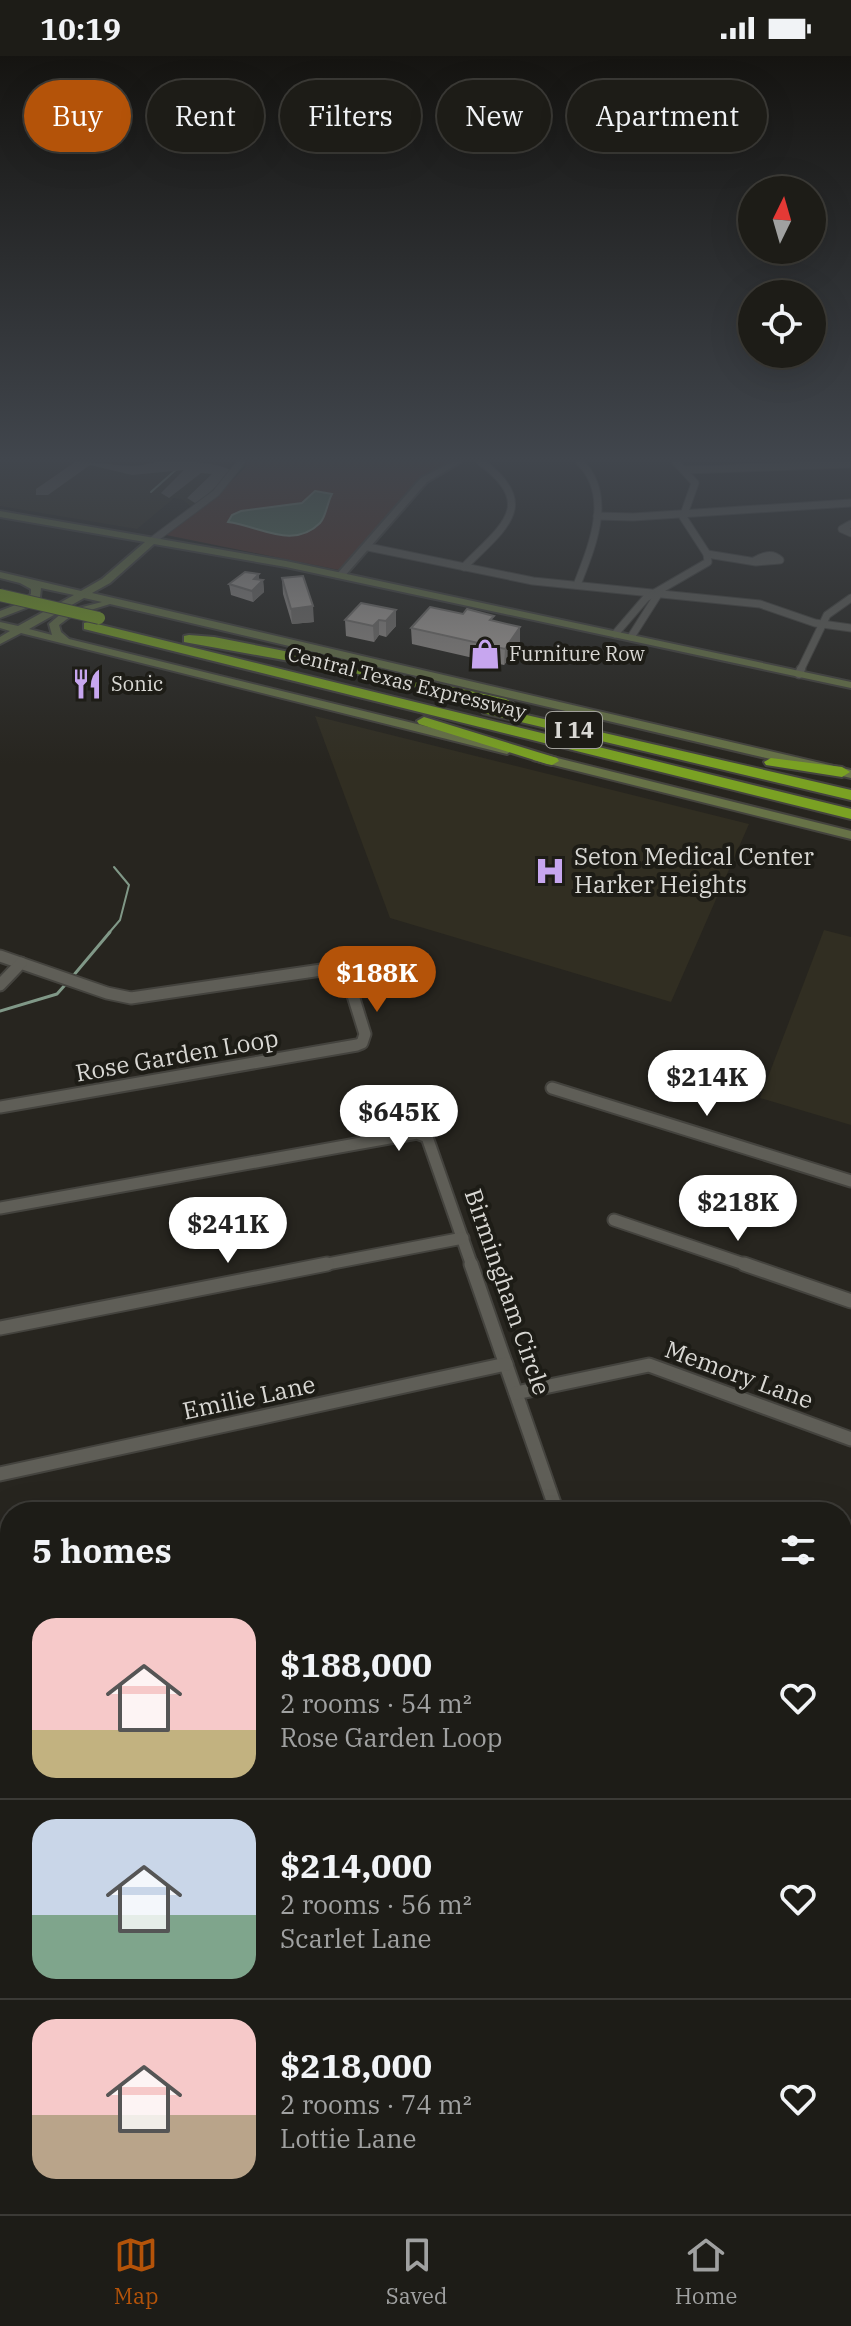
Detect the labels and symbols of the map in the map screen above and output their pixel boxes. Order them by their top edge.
north arrow [738,176,826,264]
shop icon: Furniture Row [468,637,502,671]
street label: Central Texas Expressway [285,640,530,725]
place label: Furniture Row [509,640,645,667]
restaurant icon: Sonic [70,667,104,701]
place label: Sonic [111,670,163,697]
road number: I 14 [546,712,602,748]
place label: Seton Medical Center Harker Heights [574,840,814,900]
hospital icon: Seton Medical Center Harker Heights [533,854,567,888]
pin: $188K [321,946,433,1014]
street label: Rose Garden Loop [73,1021,281,1089]
pin: $214K [651,1050,763,1118]
pin: $645K [343,1085,455,1153]
pin: $218K [682,1175,794,1243]
street label: Birmingham Circle [458,1184,558,1399]
pin: $241K [172,1197,284,1265]
street label: Memory Lane [661,1332,818,1416]
street label: Emilie Lane [180,1367,318,1427]

